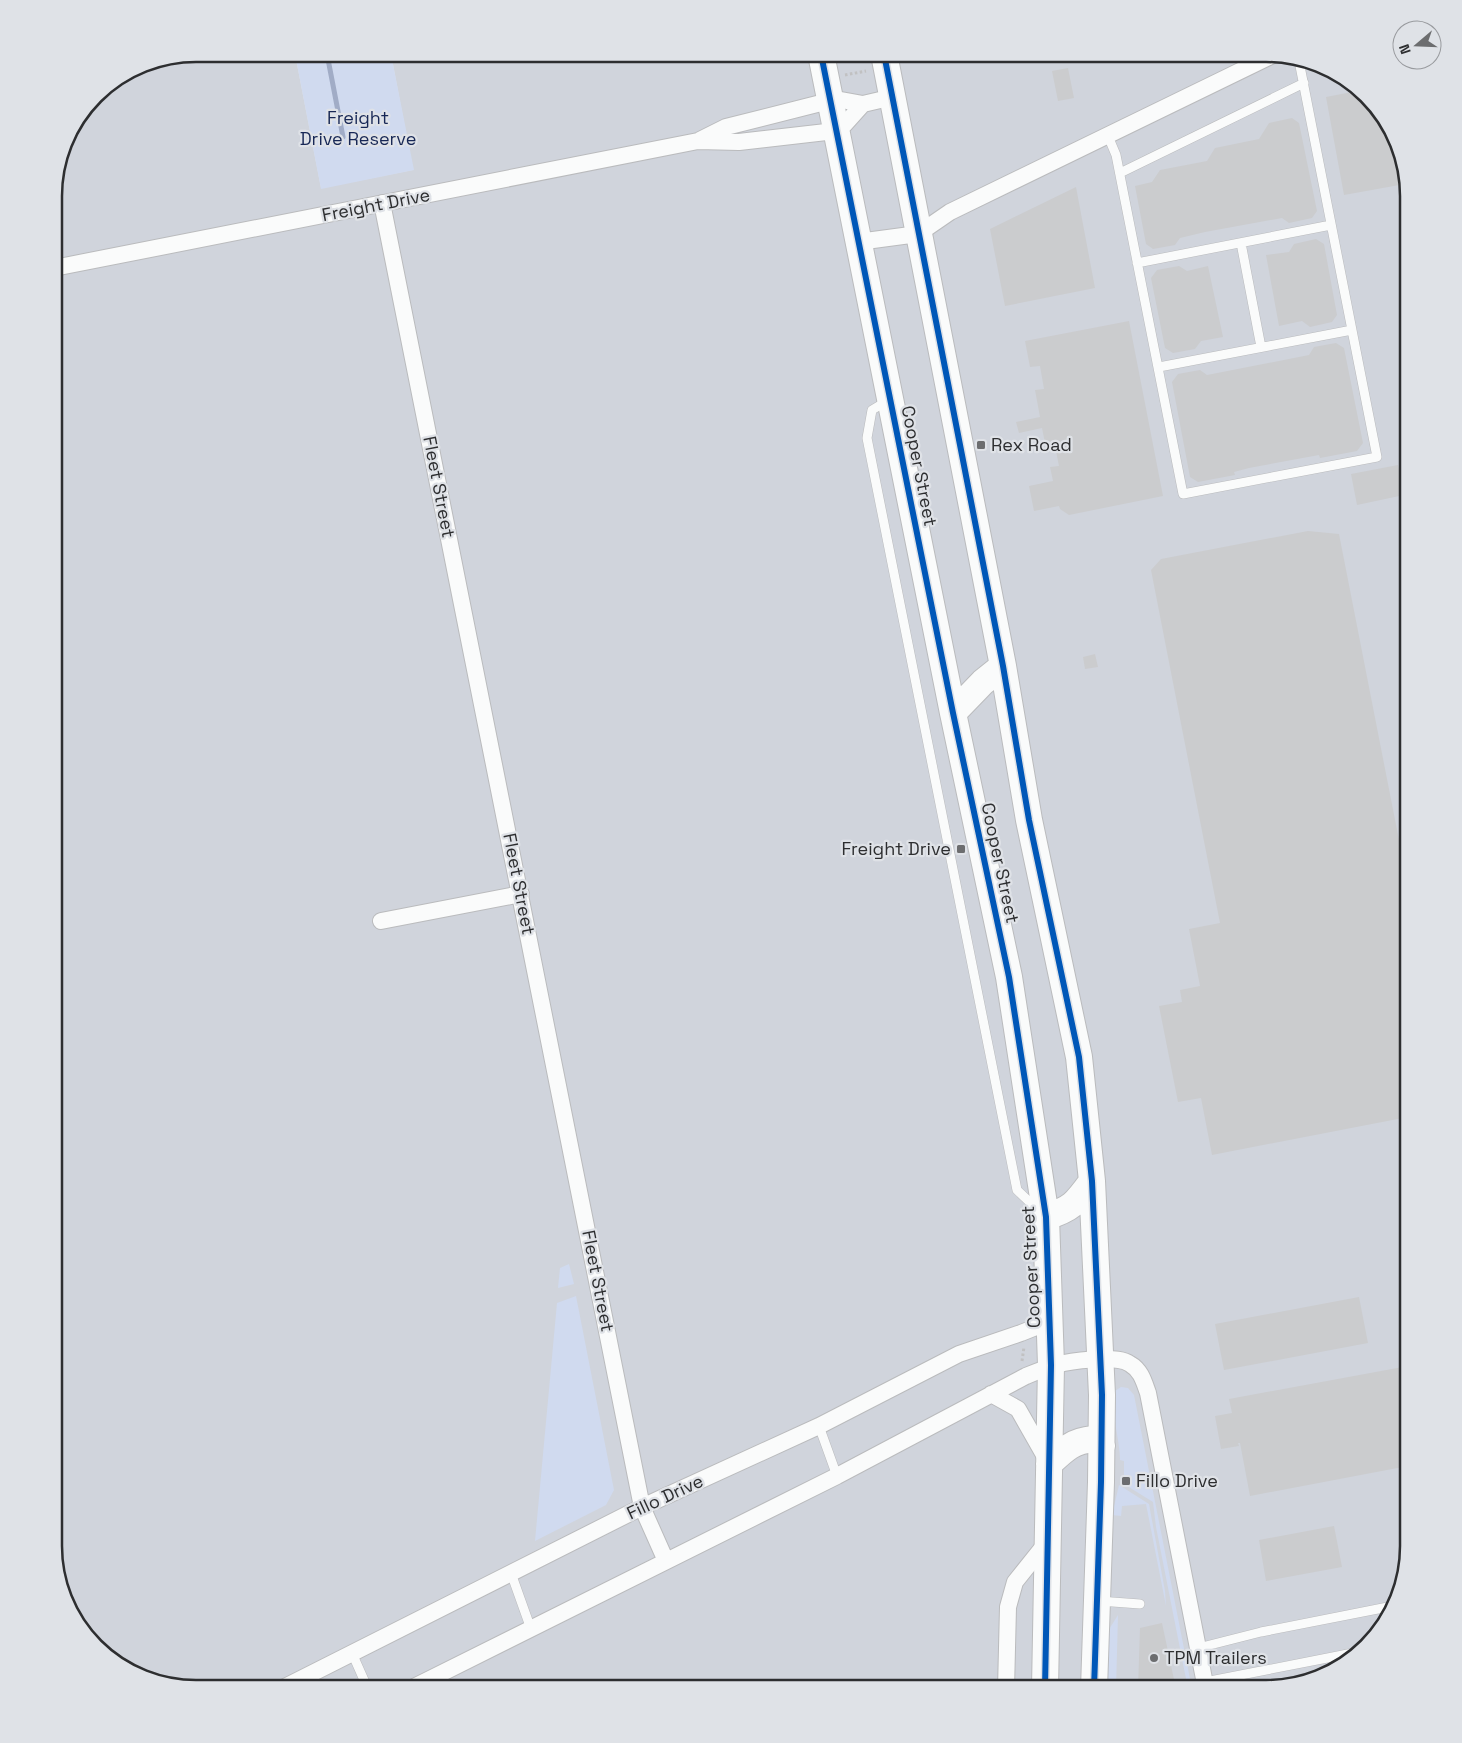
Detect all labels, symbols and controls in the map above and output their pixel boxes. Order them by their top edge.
north arrow [1392,20,1442,70]
text: N [1395,42,1415,57]
park label: Freight Drive Reserve [300,106,416,150]
street label: Freight Drive [320,183,432,226]
street label: Cooper Street [897,404,942,528]
place label: Rex Road [991,433,1072,456]
street label: Fleet Street [418,434,461,540]
marker: Rex Road [975,439,987,451]
street label: Cooper Street [977,801,1024,925]
street label: Fleet Street [498,831,541,937]
place label: Freight Drive [841,837,951,860]
marker: Freight Drive [955,843,967,855]
street label: Cooper Street [1016,1205,1045,1329]
street label: Fleet Street [577,1228,620,1334]
street label: Fillo Drive [623,1469,707,1524]
place label: Fillo Drive [1136,1469,1218,1492]
marker: Fillo Drive [1120,1475,1132,1487]
place label: TPM Trailers [1164,1646,1267,1669]
marker: TPM Trailers [1148,1652,1160,1664]

